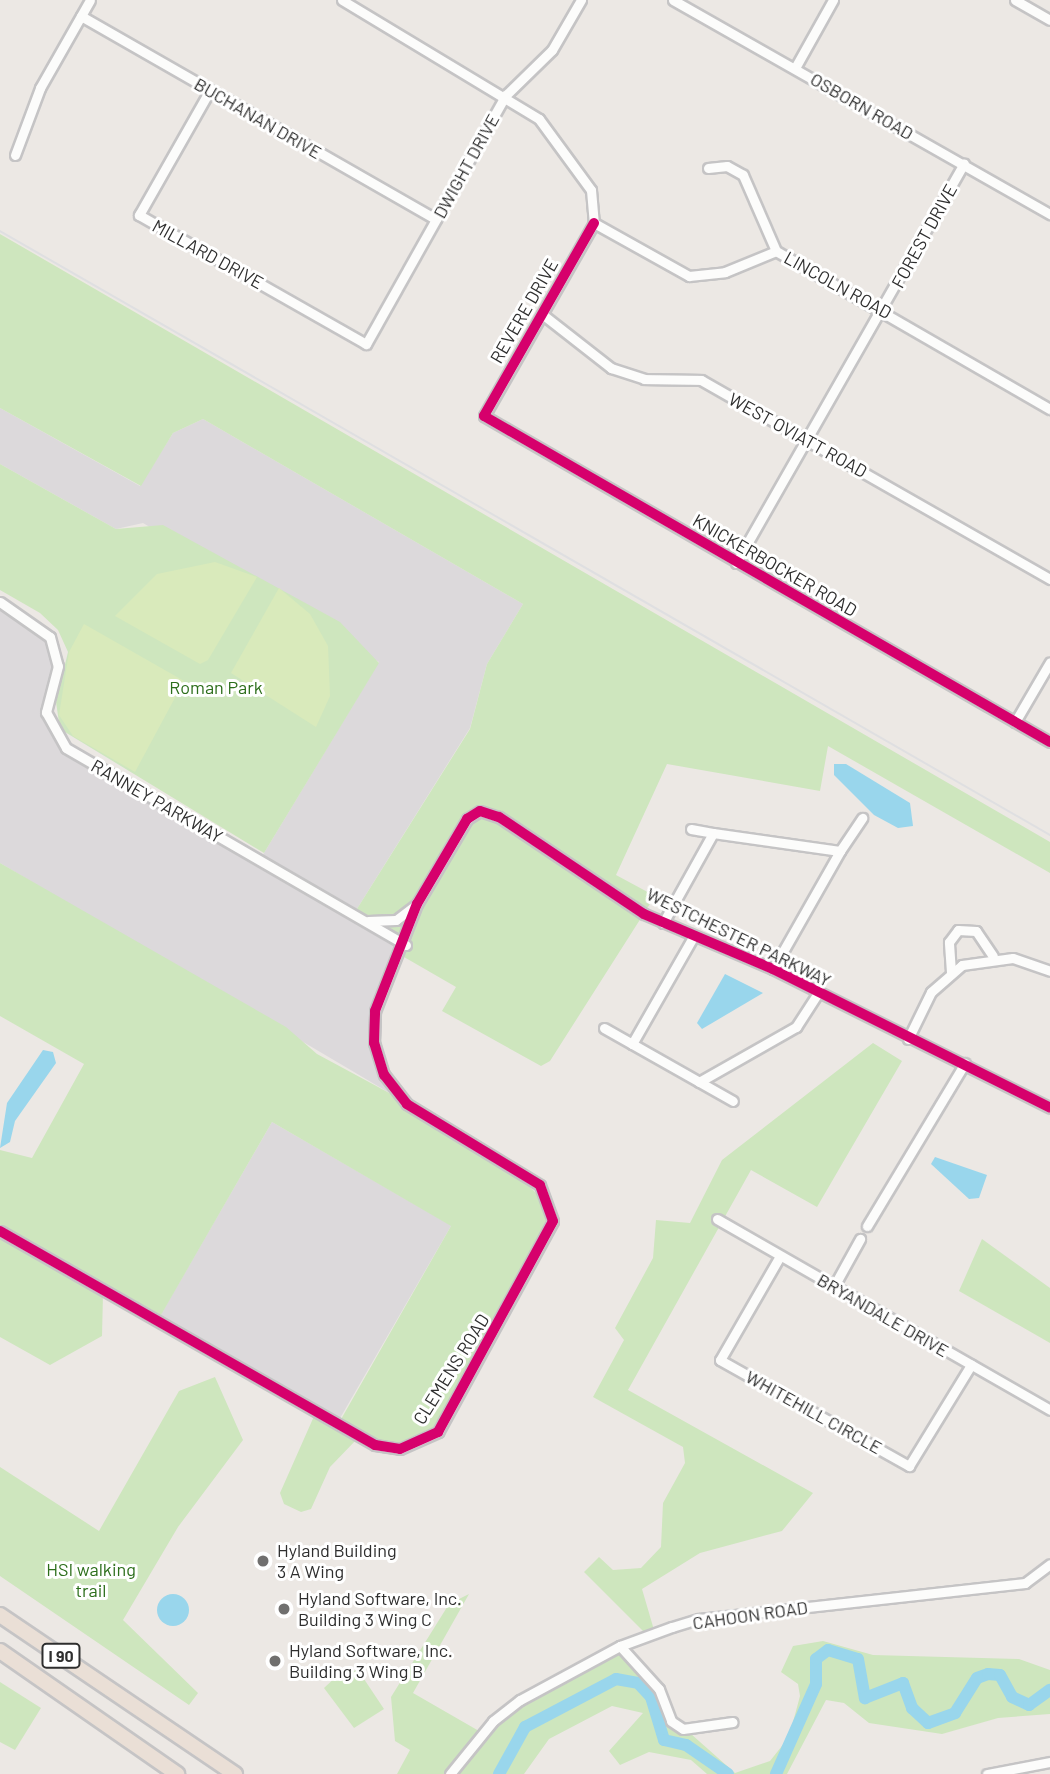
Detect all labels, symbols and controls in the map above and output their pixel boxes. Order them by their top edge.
street label: OSBORN ROAD [807,68,917,144]
street label: BUCHANAN DRIVE [191,73,325,163]
street label: DWIGHT DRIVE [428,110,504,222]
street label: FOREST DRIVE [887,180,961,292]
street label: MILLARD DRIVE [149,215,267,293]
street label: LINCOLN ROAD [781,247,895,323]
street label: REVERE DRIVE [485,255,563,367]
street label: WEST OVIATT ROAD [725,388,871,482]
street label: KNICKERBOCKER ROAD [689,509,861,621]
park label: Roman Park [169,676,263,698]
street label: RANNEY PARKWAY [87,755,227,847]
street label: WESTCHESTER PARKWAY [643,883,835,991]
street label: BRYANDALE DRIVE [813,1269,953,1361]
street label: CLEMENS ROAD [408,1310,494,1428]
street label: WHITEHILL CIRCLE [742,1366,886,1458]
place label: Hyland Building 3 A Wing [277,1540,397,1582]
marker: Hyland Building 3 A Wing [255,1553,271,1569]
park label: HSI walking trail [46,1559,136,1602]
place label: Hyland Software, Inc. Building 3 Wing C [298,1588,462,1630]
street label: CAHOON ROAD [691,1596,809,1634]
marker: Hyland Software, Inc. Building 3 Wing C [276,1601,292,1617]
place label: Hyland Software, Inc. Building 3 Wing B [289,1640,453,1682]
road number: I 90 [40,1644,82,1668]
marker: Hyland Software, Inc. Building 3 Wing B [267,1653,283,1669]

